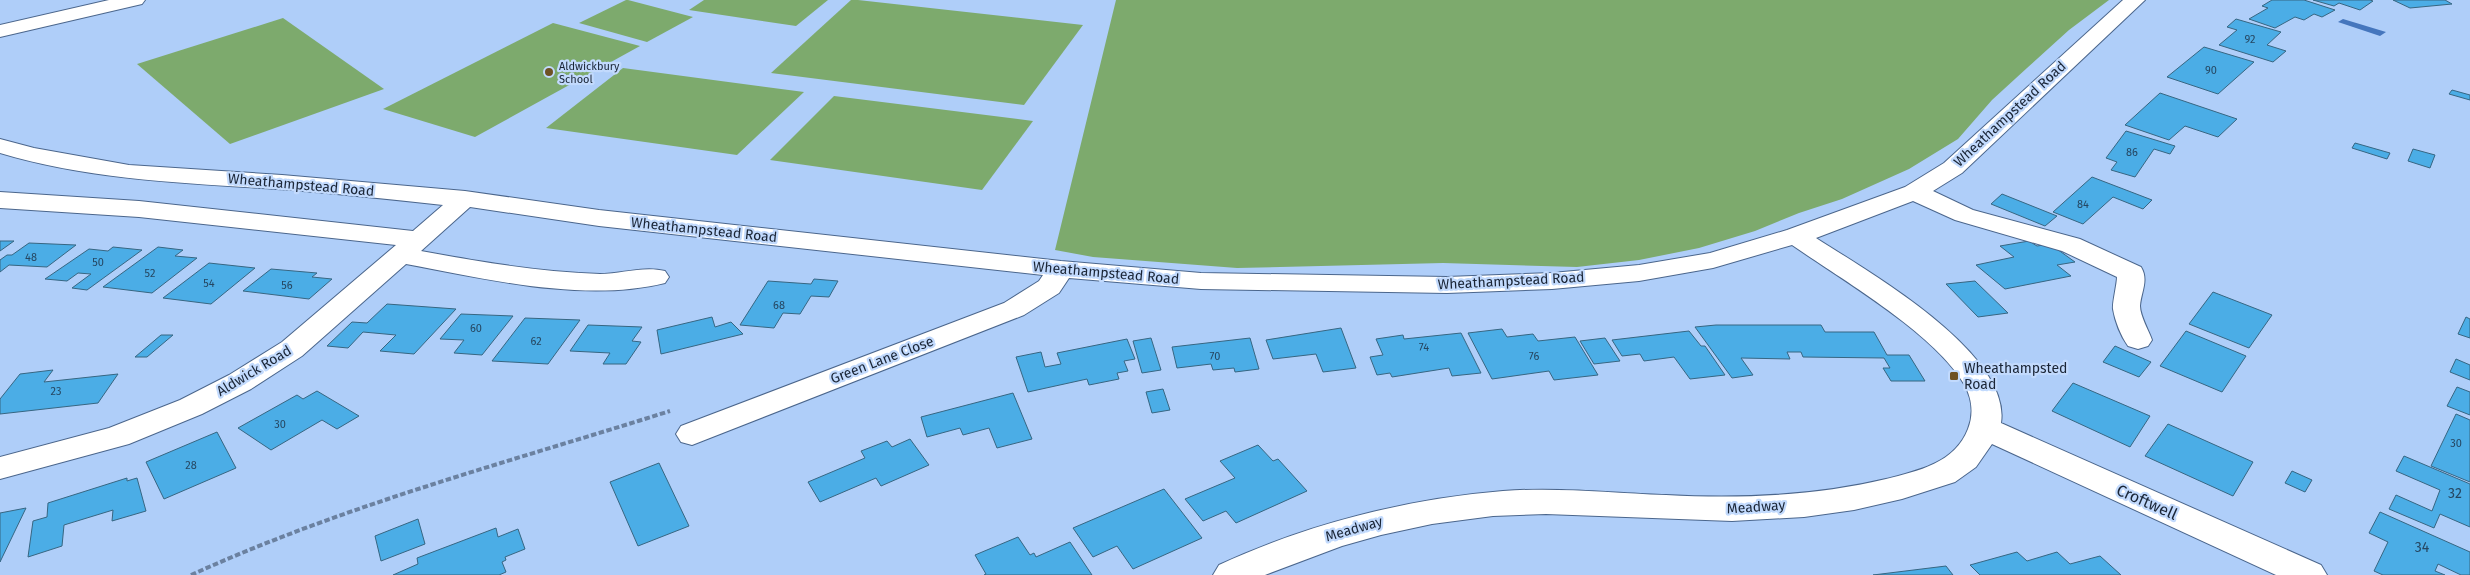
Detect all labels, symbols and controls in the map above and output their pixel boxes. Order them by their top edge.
house number: 92 [2245,33,2255,46]
street label: Wheathampstead Road [1950,58,2070,170]
place label: Aldwickbury School [559,60,620,86]
house number: 90 [2205,64,2217,77]
marker: Aldwickbury School [543,66,555,78]
house number: 86 [2126,146,2138,159]
street label: Wheathampstead Road [227,170,375,200]
house number: 84 [2077,198,2089,211]
street label: Wheathampstead Road [630,214,778,246]
house number: 48 [25,251,37,264]
house number: 50 [92,256,104,269]
street label: Wheathampstead Road [1032,258,1180,288]
house number: 52 [145,267,155,280]
street label: Wheathampstead Road [1437,269,1585,293]
house number: 54 [203,277,215,290]
house number: 56 [281,279,293,292]
house number: 68 [773,299,785,312]
house number: 60 [470,322,482,335]
street label: Green Lane Close [828,333,936,387]
house number: 62 [530,335,542,348]
house number: 74 [1419,341,1429,354]
street label: Aldwick Road [214,342,294,400]
house number: 70 [1210,350,1220,363]
house number: 76 [1529,350,1539,363]
place label: Wheathampsted Road [1964,360,2067,393]
marker: Wheathampsted Road [1948,370,1960,382]
house number: 23 [51,385,61,398]
house number: 30 [274,418,286,431]
house number: 30 [2450,437,2462,450]
house number: 28 [185,459,197,472]
street label: Croftwell [2114,480,2181,524]
house number: 32 [2448,485,2462,502]
street label: Meadway [1726,496,1786,518]
street label: Meadway [1324,513,1385,545]
house number: 34 [2415,539,2430,556]

